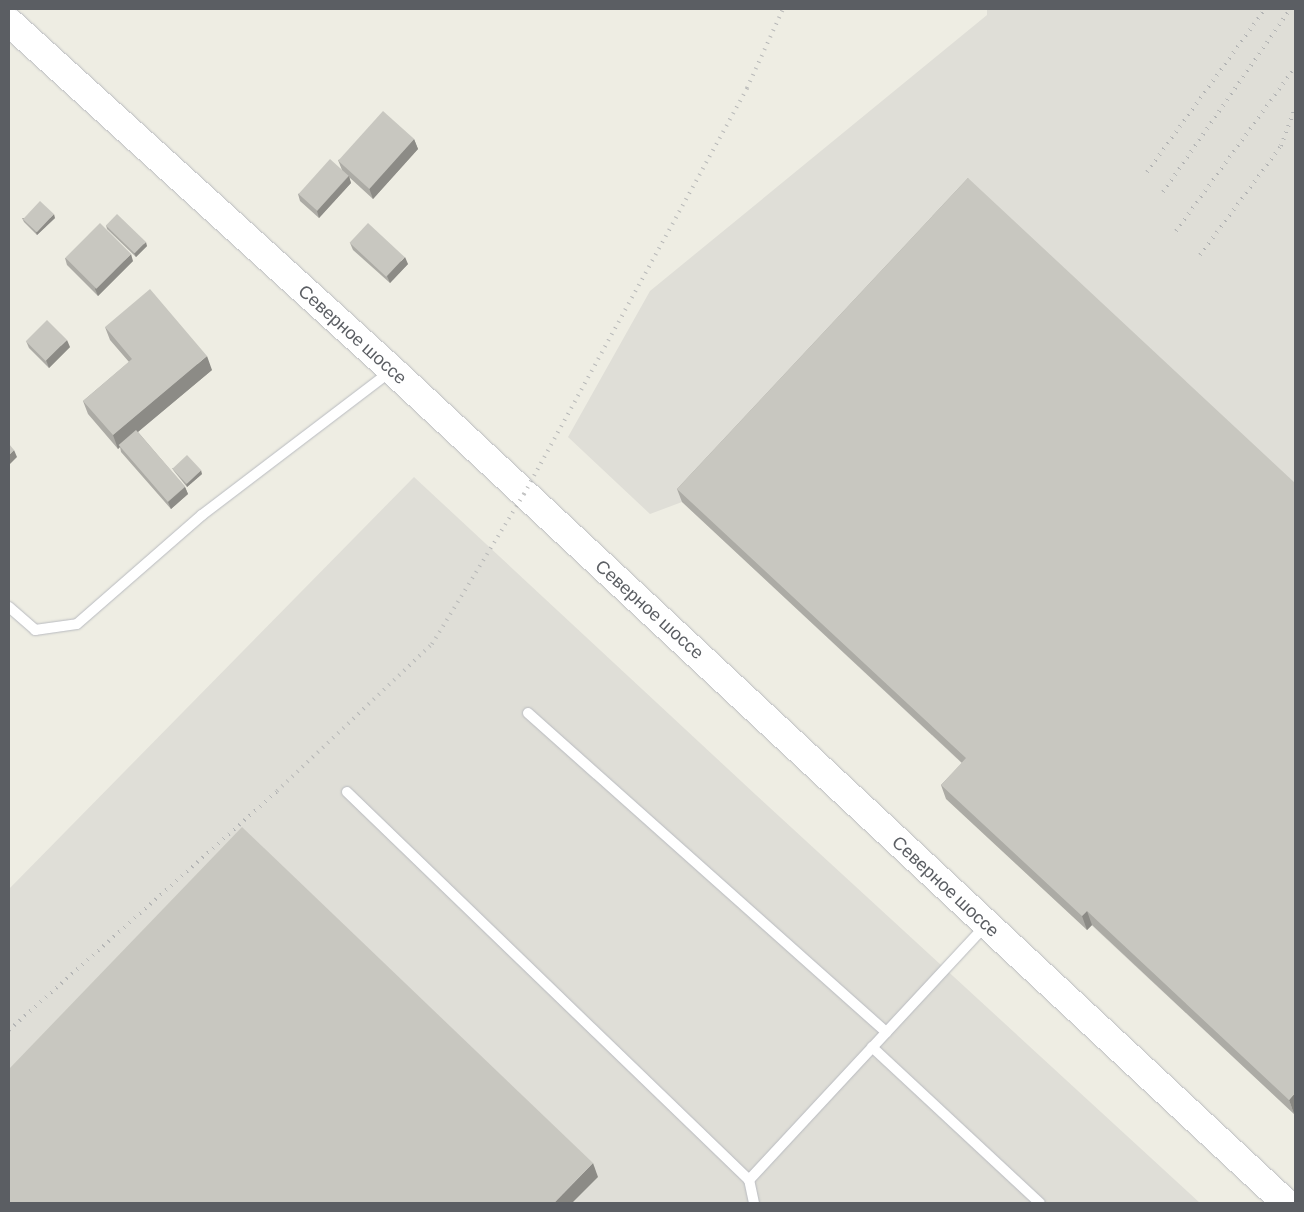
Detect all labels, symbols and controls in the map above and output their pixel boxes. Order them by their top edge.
street label: Северное шоссе [294,280,412,388]
street label: Северное шоссе [591,555,709,663]
street label: Северное шоссе [888,831,1004,941]

